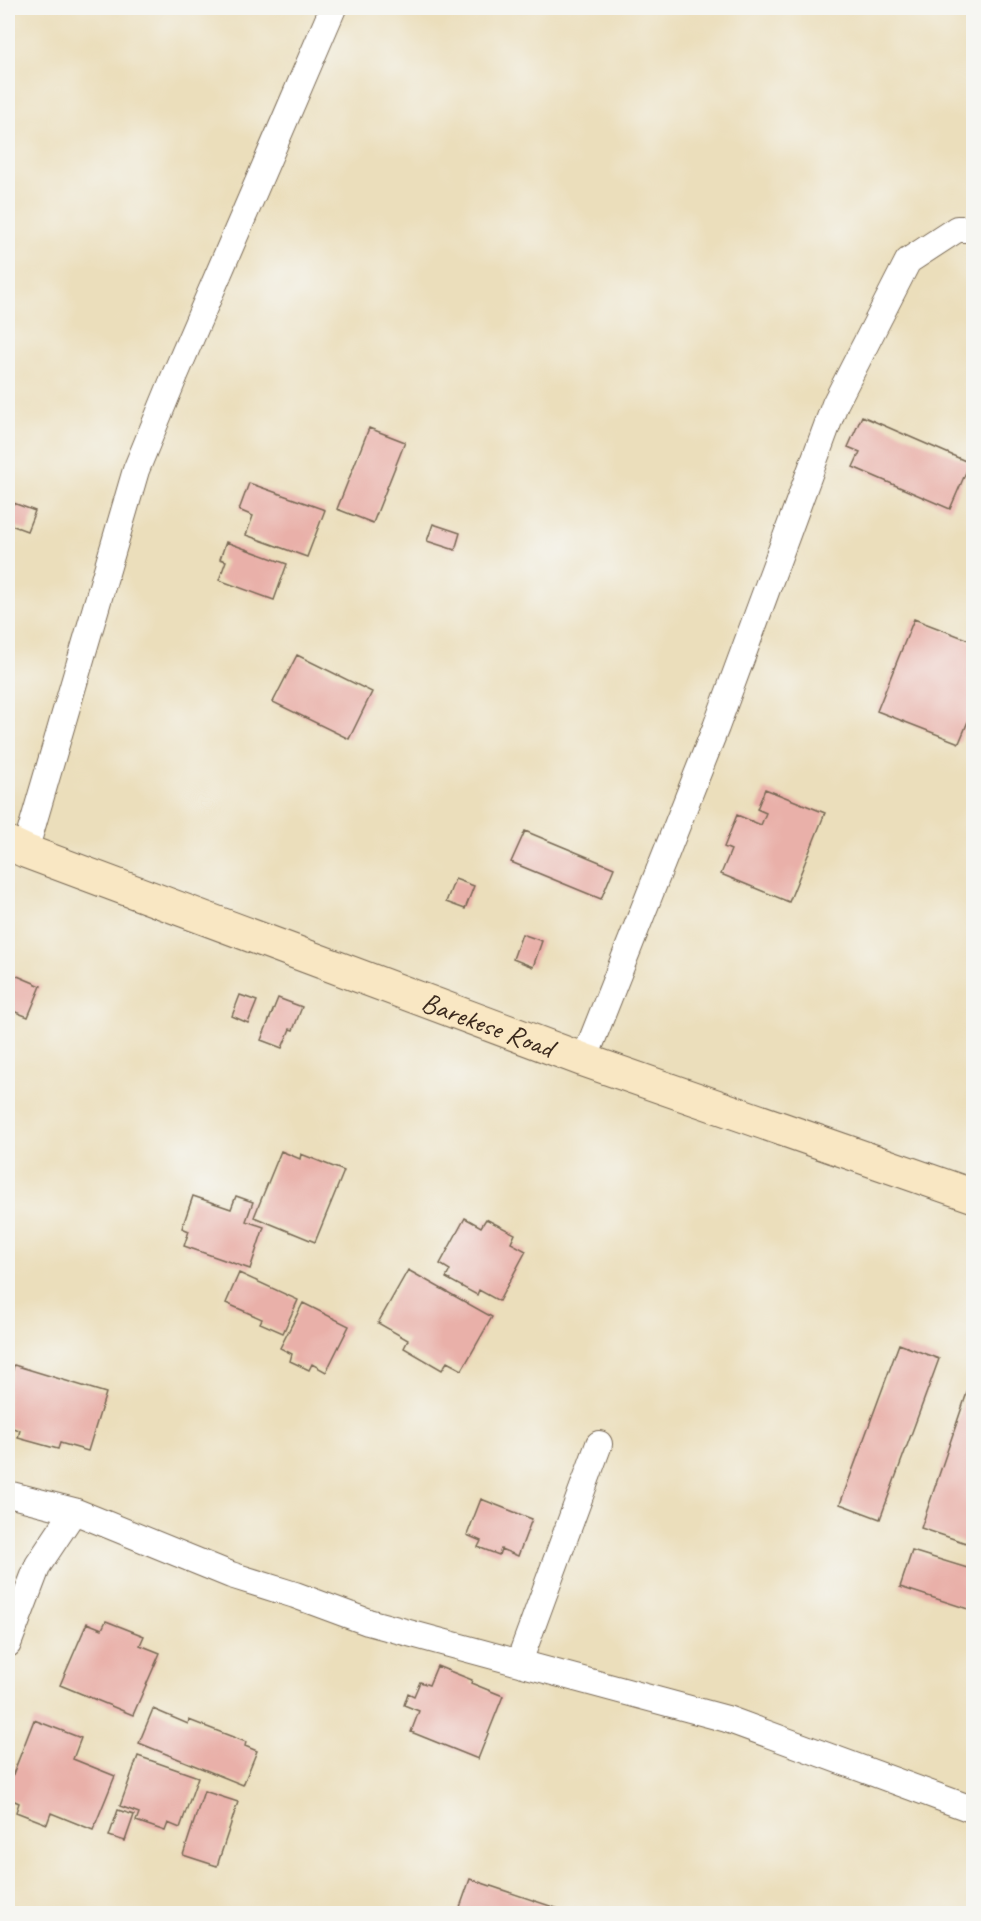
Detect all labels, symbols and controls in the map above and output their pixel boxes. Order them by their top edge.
street label: Barekese Road [417,984,562,1066]

